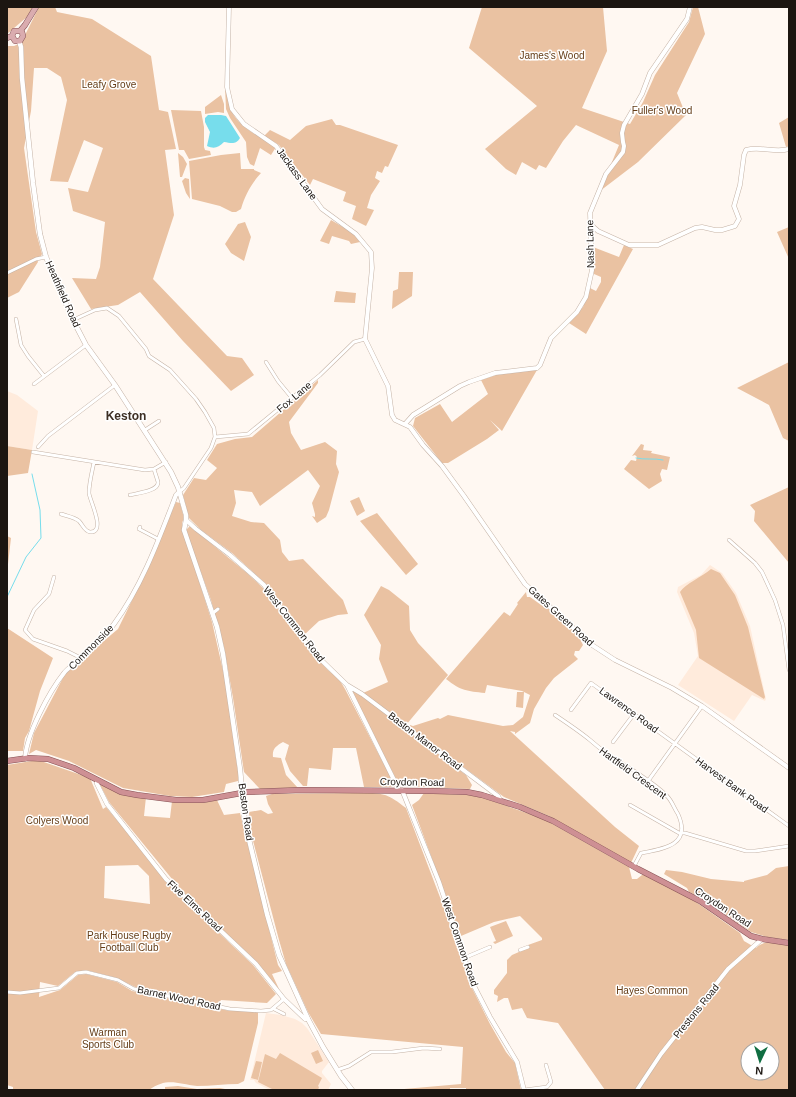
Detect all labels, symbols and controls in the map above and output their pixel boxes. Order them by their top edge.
park label: James's Wood [519,50,585,61]
park label: Leafy Grove [82,79,137,90]
park label: Fuller's Wood [632,105,692,116]
street label: Jackass Lane [275,146,320,202]
street label: Nash Lane [584,219,596,268]
street label: Heathfield Road [43,259,83,329]
street label: Fox Lane [274,379,314,415]
district label: Keston [106,409,146,423]
street label: West Common Road [261,584,327,664]
street label: Gates Green Road [526,584,596,648]
street label: Commonside [66,622,116,672]
street label: Lawrence Road [597,685,661,735]
street label: Baston Manor Road [386,710,464,772]
street label: Hartfield Crescent [597,745,669,801]
street label: Harvest Bank Road [694,755,770,815]
street label: Croydon Road [380,776,444,788]
street label: Baston Road [237,783,255,841]
park label: Colyers Wood [26,815,88,826]
street label: Five Elms Road [165,878,225,934]
street label: Croydon Road [693,885,753,929]
street label: West Common Road [440,896,480,988]
park label: Park House Rugby Football Club [87,930,171,953]
street label: Prestons Road [671,982,721,1040]
street label: Barnet Wood Road [136,984,222,1012]
park label: Hayes Common [616,985,688,996]
park label: Warman Sports Club [82,1027,135,1050]
north arrow [740,1041,780,1081]
text: N [755,1065,764,1077]

